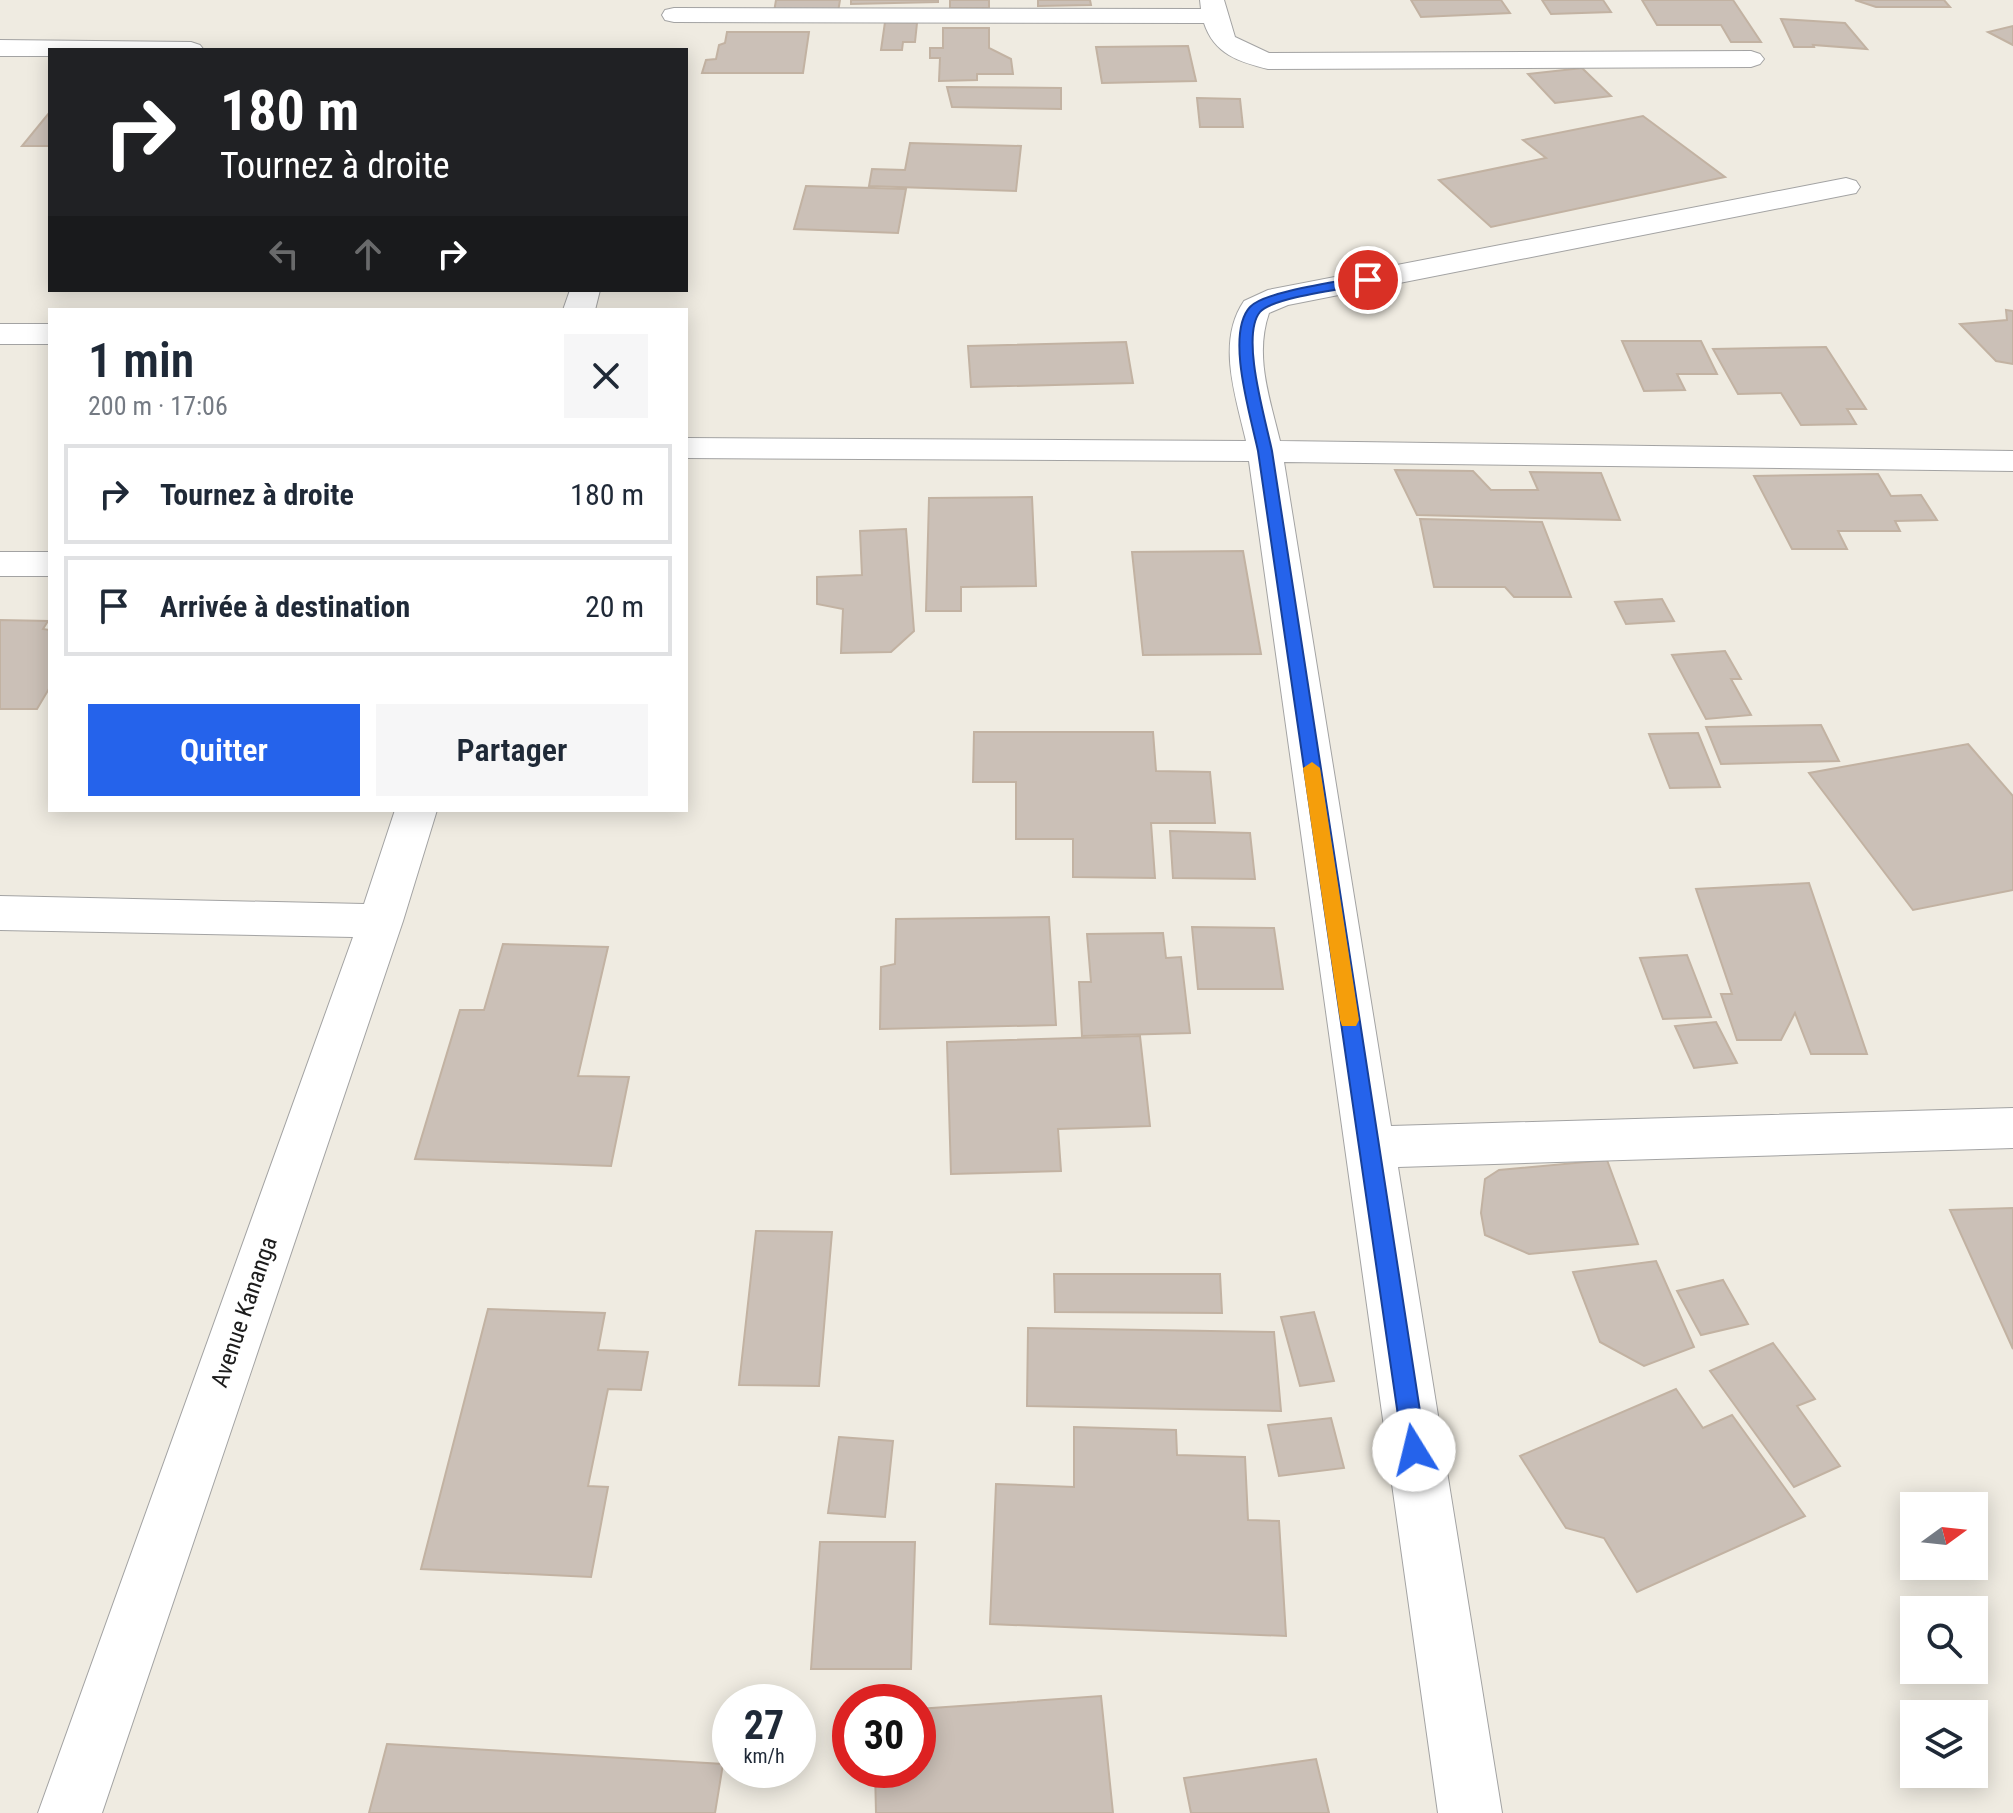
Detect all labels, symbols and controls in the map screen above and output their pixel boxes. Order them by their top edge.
text: 180 m [220,78,359,144]
icon: right [88,80,192,184]
text: Tournez à droite [220,145,450,187]
icon: left [262,232,306,276]
icon: ahead [346,232,390,276]
icon: right [430,232,474,276]
pin [1334,246,1402,314]
icon: arrive [1346,258,1390,302]
text: 1 min [88,332,194,389]
button: close [564,334,648,418]
text: 200 m · 17:06 [88,391,228,421]
icon: right [92,472,136,516]
text: Tournez à droite [160,477,354,512]
text: 180 m [570,477,644,512]
icon: arrive [92,584,136,628]
text: Arrivée à destination [160,589,410,624]
text: 20 m [585,589,644,624]
button: Quitter [88,704,360,796]
button: Partager [376,704,648,796]
street label: Avenue Kananga [205,1233,283,1391]
position arrow [1372,1408,1456,1492]
north arrow [1900,1492,1988,1580]
map controls [1900,1492,1988,1788]
button: search [1900,1596,1988,1684]
speed limit sign: 30 [832,1684,936,1788]
button: layers [1900,1700,1988,1788]
text: 27 [744,1702,784,1749]
text: km/h [743,1744,785,1768]

